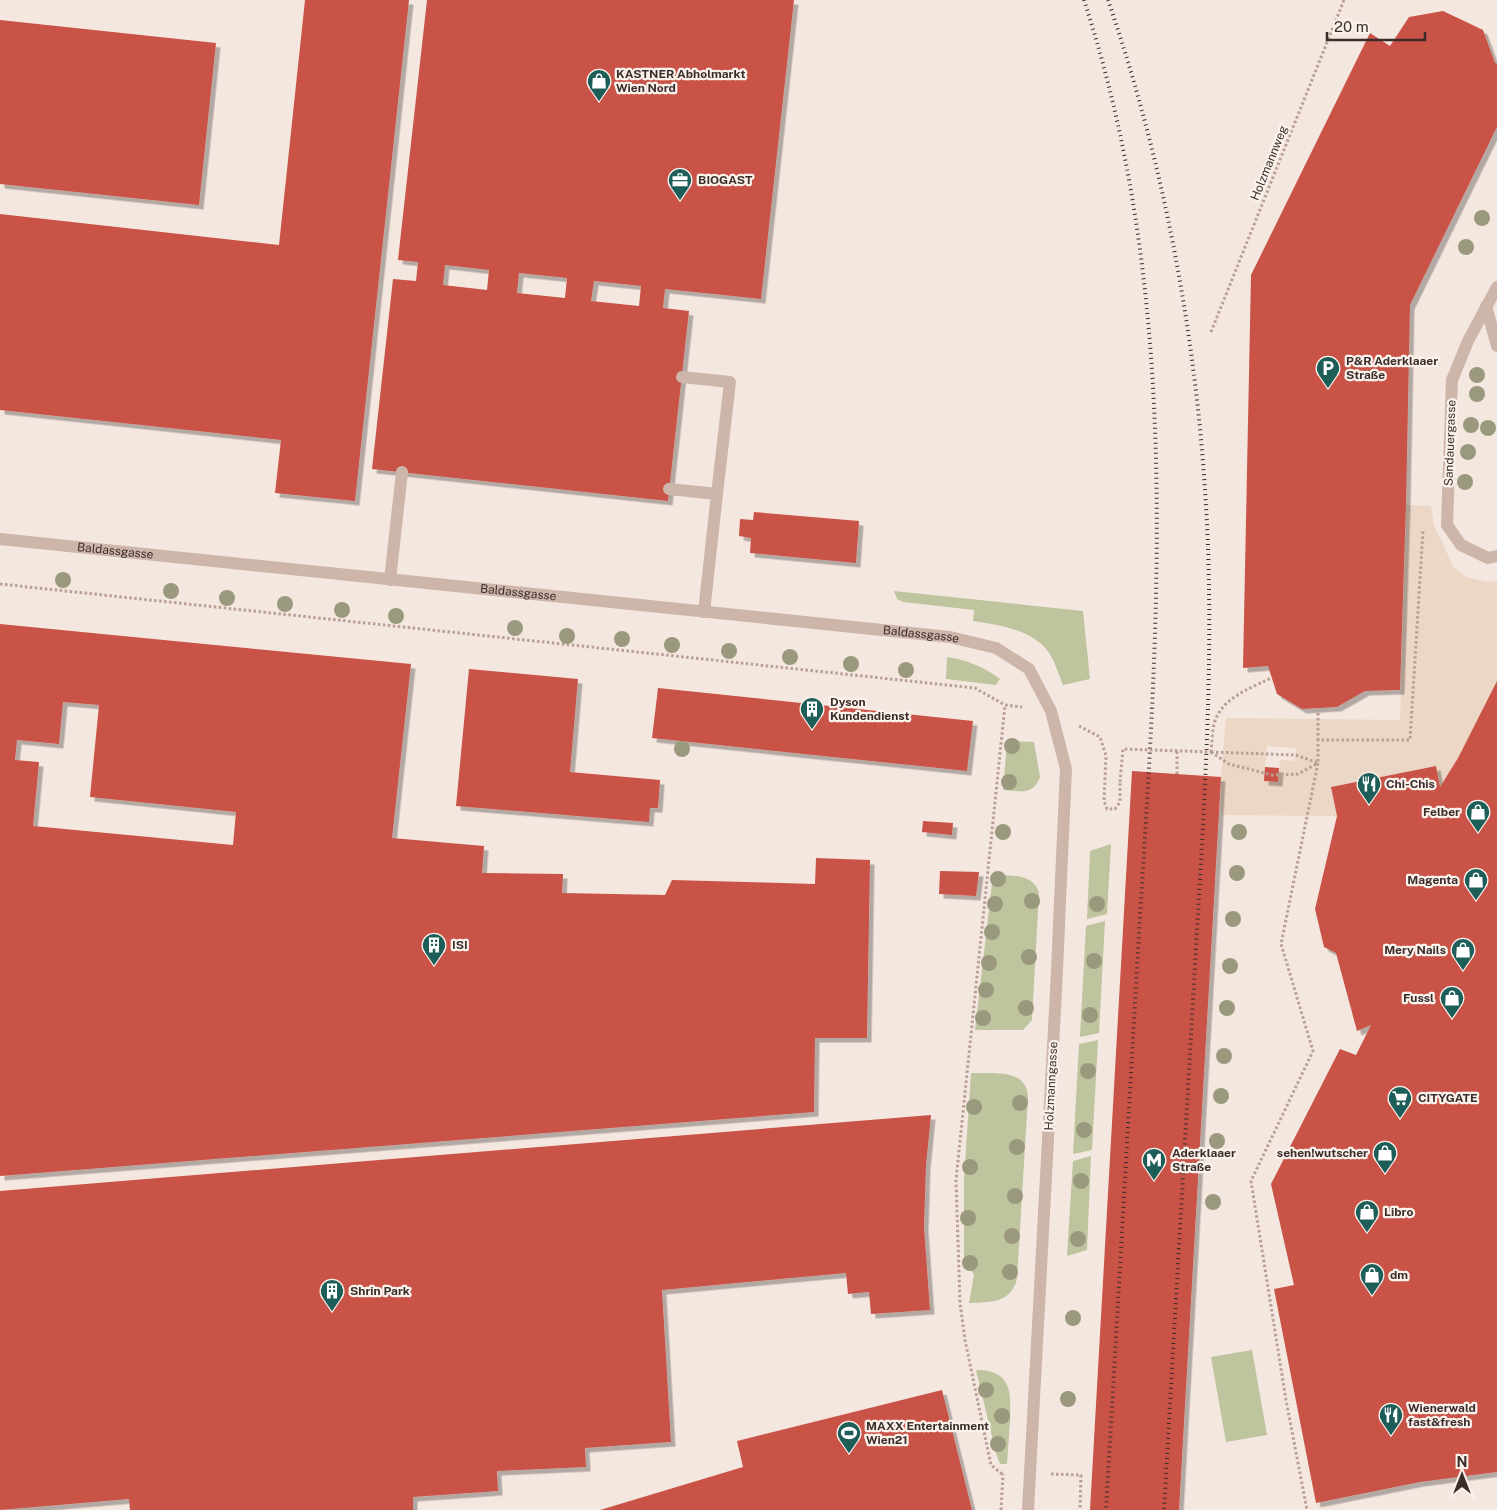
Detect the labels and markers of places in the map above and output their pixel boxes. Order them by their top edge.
place label: KASTNER Abholmarkt Wien Nord [616,67,745,95]
shop icon: KASTNER Abholmarkt Wien Nord [586,68,612,102]
office icon: BIOGAST [667,167,693,201]
place label: BIOGAST [698,173,753,187]
place label: P&R Aderklaaer Straße [1346,354,1438,382]
parking icon: P&R Aderklaaer Straße [1315,355,1341,389]
place label: Dyson Kundendienst [830,695,910,723]
building icon: Dyson Kundendienst [799,696,825,730]
restaurant icon: Chi-Chis [1356,771,1382,805]
place label: Chi-Chis [1386,777,1435,791]
shop icon: Felber [1465,799,1491,833]
place label: Felber [1423,805,1460,819]
shop icon: Magenta [1463,867,1489,901]
place label: Magenta [1407,873,1458,887]
building icon: ISI [421,932,447,966]
shop icon: Mery Nails [1450,937,1476,971]
place label: ISI [452,938,468,952]
place label: Mery Nails [1384,943,1446,957]
shop icon: Fussl [1439,985,1465,1019]
place label: Fussl [1403,991,1434,1005]
supermarket icon: CITYGATE [1387,1085,1413,1119]
place label: CITYGATE [1418,1091,1478,1105]
shop icon: sehen!wutscher [1372,1140,1398,1174]
place label: Aderklaaer Straße [1172,1146,1236,1174]
place label: sehen!wutscher [1277,1146,1368,1160]
metro station icon: Aderklaaer Straße [1141,1147,1167,1181]
shop icon: Libro [1354,1199,1380,1233]
place label: Libro [1384,1205,1413,1219]
shop icon: dm [1359,1262,1385,1296]
place label: dm [1390,1268,1408,1282]
building icon: Shrin Park [319,1278,345,1312]
place label: Shrin Park [350,1284,410,1298]
place label: Wienerwald fast&fresh [1408,1401,1476,1429]
restaurant icon: Wienerwald fast&fresh [1378,1402,1404,1436]
place label: MAXX Entertainment Wien21 [866,1419,989,1447]
sports icon: MAXX Entertainment Wien21 [836,1420,862,1454]

